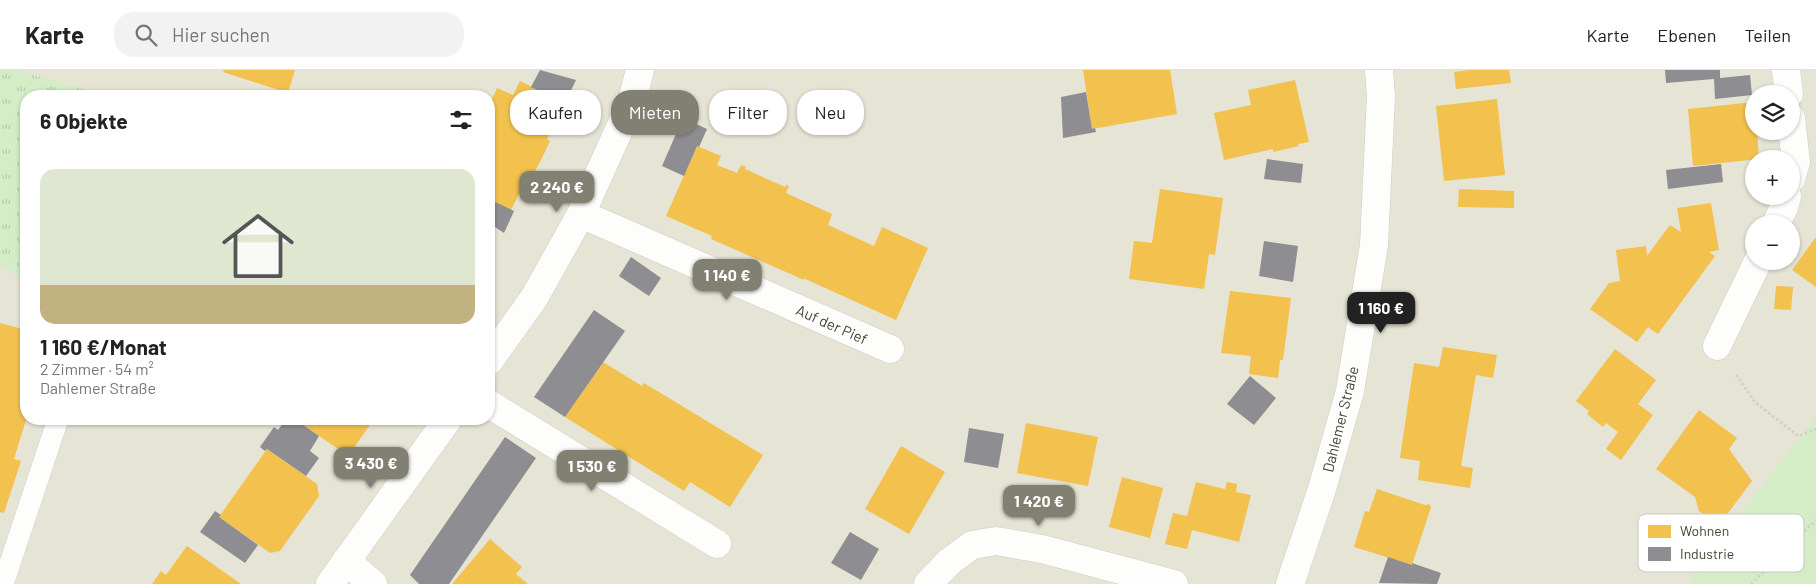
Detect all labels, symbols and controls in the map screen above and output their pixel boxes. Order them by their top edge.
search box [114,12,464,57]
text: Karte [25,20,84,49]
icon: search [132,21,160,49]
text: Hier suchen [172,23,270,46]
text: Karte [1586,24,1629,46]
text: Ebenen [1657,24,1716,46]
text: Teilen [1744,24,1791,46]
map controls [1745,85,1800,270]
button: layers [1745,85,1800,140]
chip: Kaufen [510,90,601,135]
chip: Mieten [611,90,699,135]
chip: Filter [709,90,787,135]
chip: Neu [797,90,864,135]
icon: filters [447,106,475,134]
text: 6 Objekte [40,108,128,133]
button: + [1745,150,1800,205]
pin: 2 240 € [511,170,603,213]
text: 2 240 € [530,177,584,196]
icon: home [213,201,303,291]
button: − [1745,215,1800,270]
pin: 1 140 € [681,258,773,301]
text: 1 140 € [704,265,750,284]
pin: 1 160 € [1335,292,1427,334]
text: 1 160 € [1358,298,1404,317]
street label: Auf der Pief [794,300,870,348]
text: 1 160 €/Monat [40,334,167,359]
text: 2 Zimmer · 54 m² [40,359,154,378]
street label: Dahlemer Straße [1318,364,1362,474]
text: Dahlemer Straße [40,378,156,397]
pin: 3 430 € [325,446,417,489]
pin: 1 530 € [546,450,638,492]
text: 3 430 € [345,453,397,472]
text: 1 530 € [568,456,616,475]
pin: 1 420 € [993,484,1085,527]
text: 1 420 € [1014,491,1064,510]
legend [1638,514,1804,572]
text: Wohnen [1680,522,1729,539]
text: Industrie [1680,545,1734,562]

